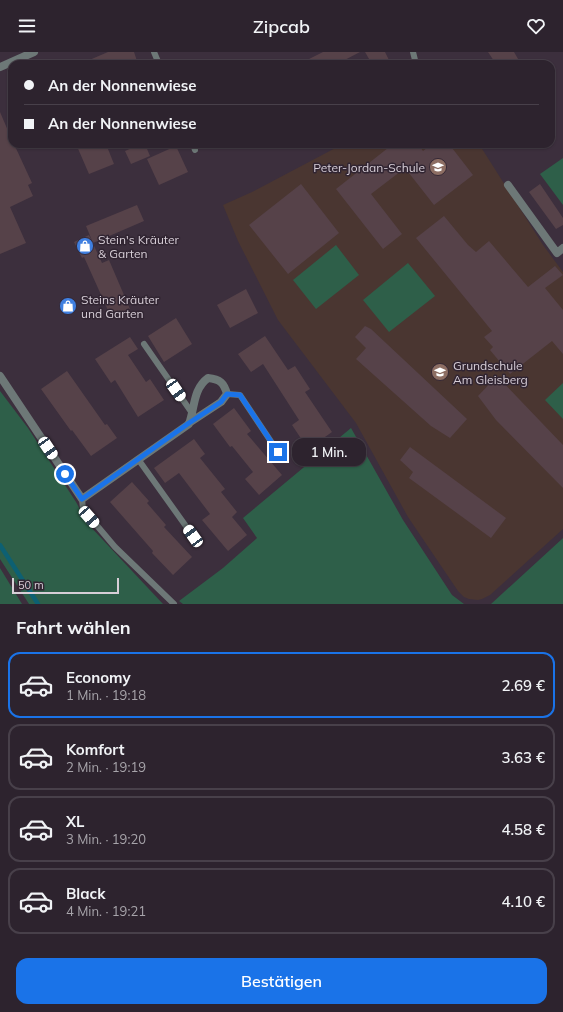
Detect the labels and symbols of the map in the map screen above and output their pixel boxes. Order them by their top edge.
school or university icon: Peter-Jordan-Schule [428,157,448,177]
place label: Peter-Jordan-Schule [313,160,425,175]
place label: Stein's Kräuter & Garten [98,232,180,261]
shop icon: Stein's Kräuter & Garten [75,236,95,256]
place label: Steins Kräuter und Garten [81,292,160,321]
shop icon: Steins Kräuter und Garten [58,296,78,316]
place label: Grundschule Am Gleisberg [453,358,528,387]
school or university icon: Grundschule Am Gleisberg [430,362,450,382]
car [164,377,188,403]
car [36,435,60,461]
callout: 1 Min. [292,438,366,466]
route end [269,443,287,461]
route start [56,465,74,483]
car [77,504,101,530]
car [181,523,205,549]
scale bar [12,576,119,595]

